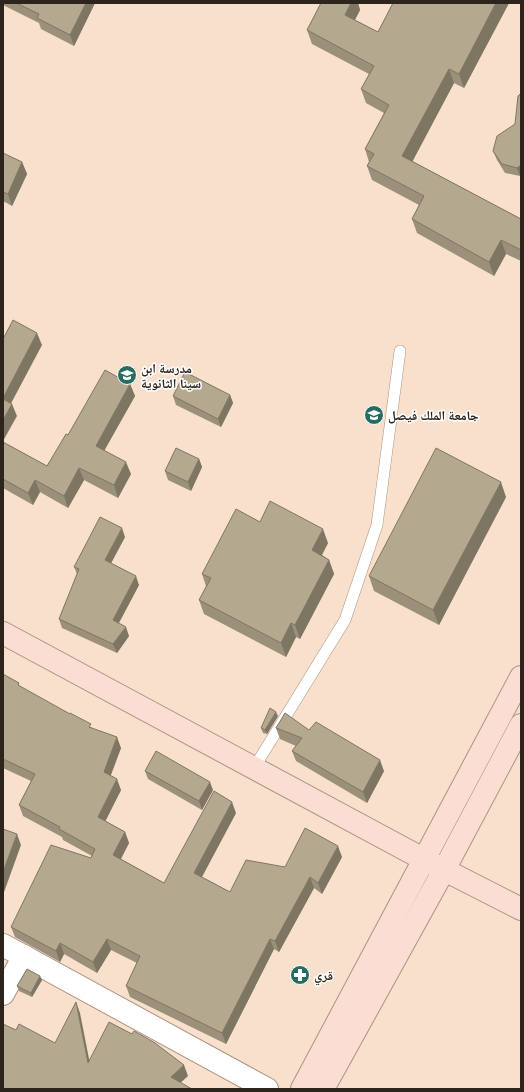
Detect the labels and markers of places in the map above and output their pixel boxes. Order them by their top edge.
place label: مدرسة ابن سينا الثانوية [141,361,201,391]
school or university icon: مدرسة ابن سينا الثانوية [116,364,138,386]
school or university icon: جامعة الملك فيصل [363,404,385,426]
place label: جامعة الملك فيصل [388,408,479,424]
pharmacy icon: قري [289,964,311,986]
place label: قري [314,968,333,986]

